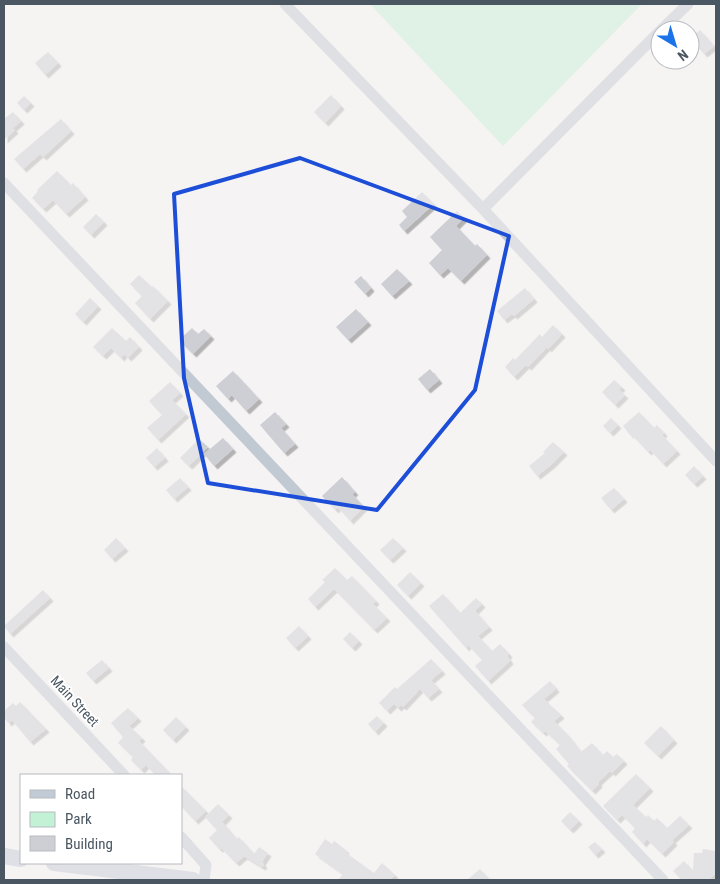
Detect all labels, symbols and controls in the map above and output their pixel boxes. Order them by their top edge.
north arrow [650,20,700,70]
text: N [675,46,691,64]
street label: Main Street [48,672,102,730]
legend [20,774,182,864]
text: Road [65,785,95,803]
text: Park [65,810,92,828]
text: Building [65,835,113,853]

